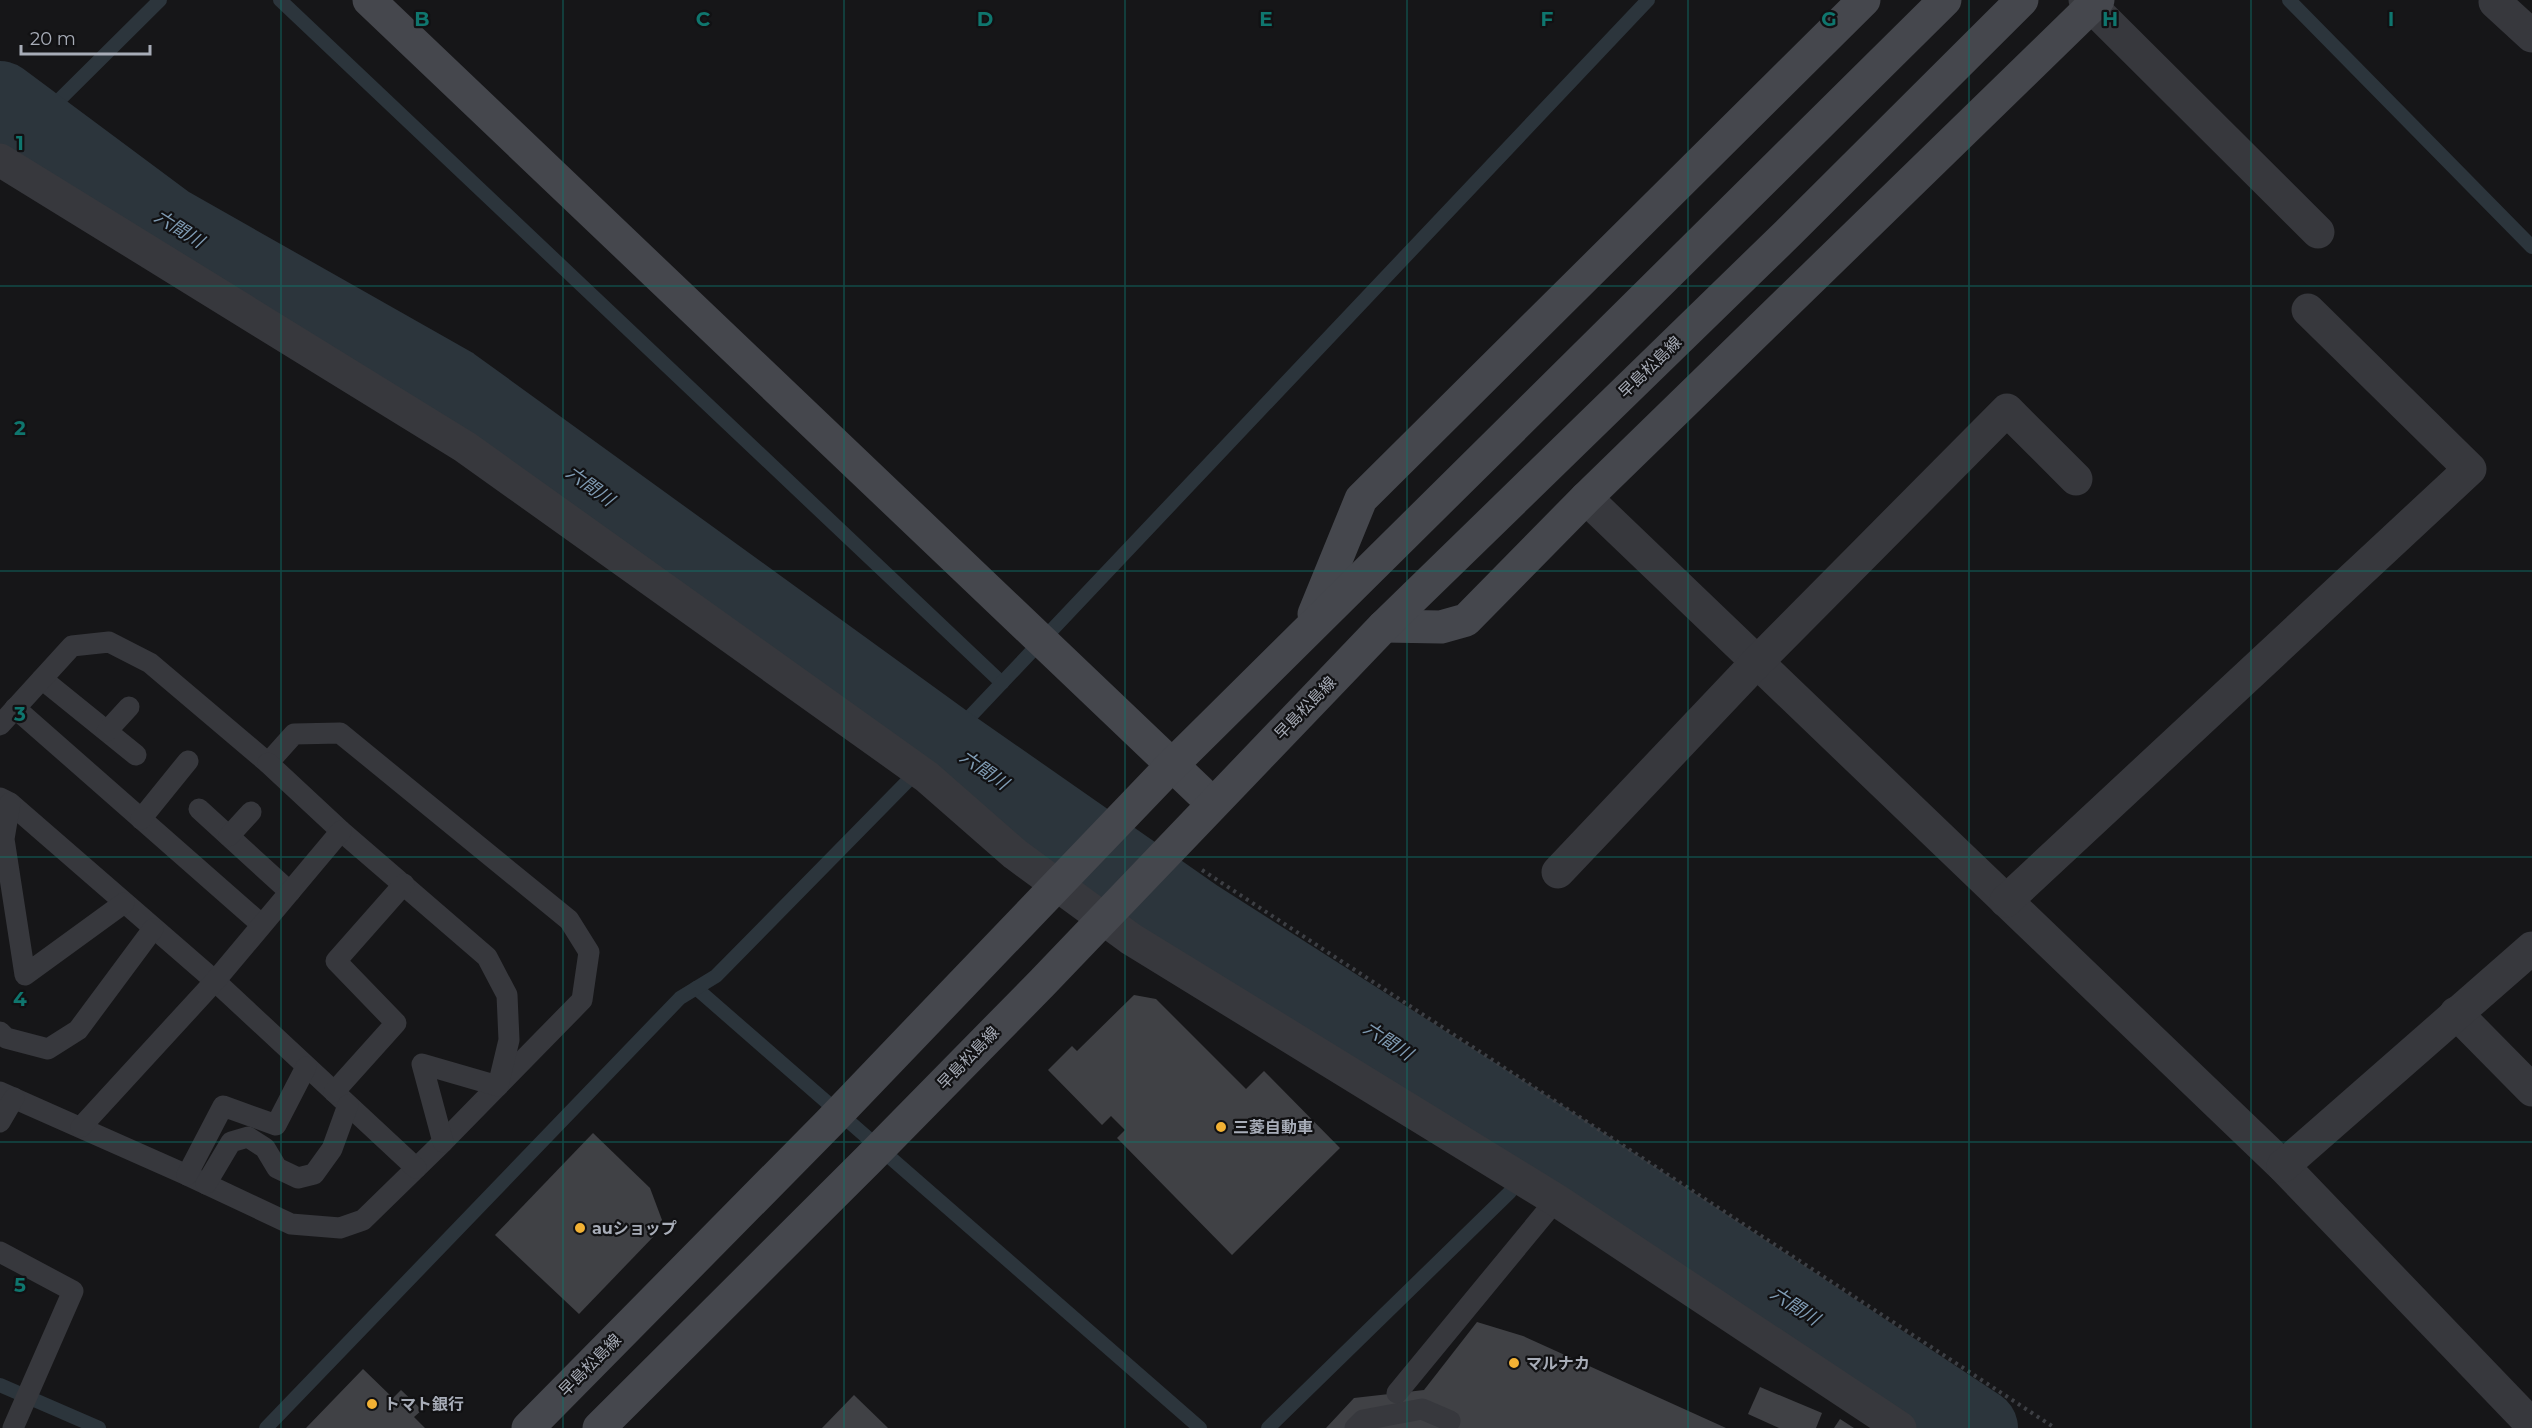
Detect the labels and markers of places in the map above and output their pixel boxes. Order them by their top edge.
place label: 三菱自動車 [1233,1118,1313,1137]
marker: 三菱自動車 [1214,1120,1228,1134]
place label: auショップ [592,1219,677,1238]
marker: auショップ [573,1221,587,1235]
place label: マルナカ [1526,1354,1590,1373]
marker: マルナカ [1507,1356,1521,1370]
place label: トマト銀行 [384,1395,464,1414]
marker: トマト銀行 [365,1397,379,1411]

